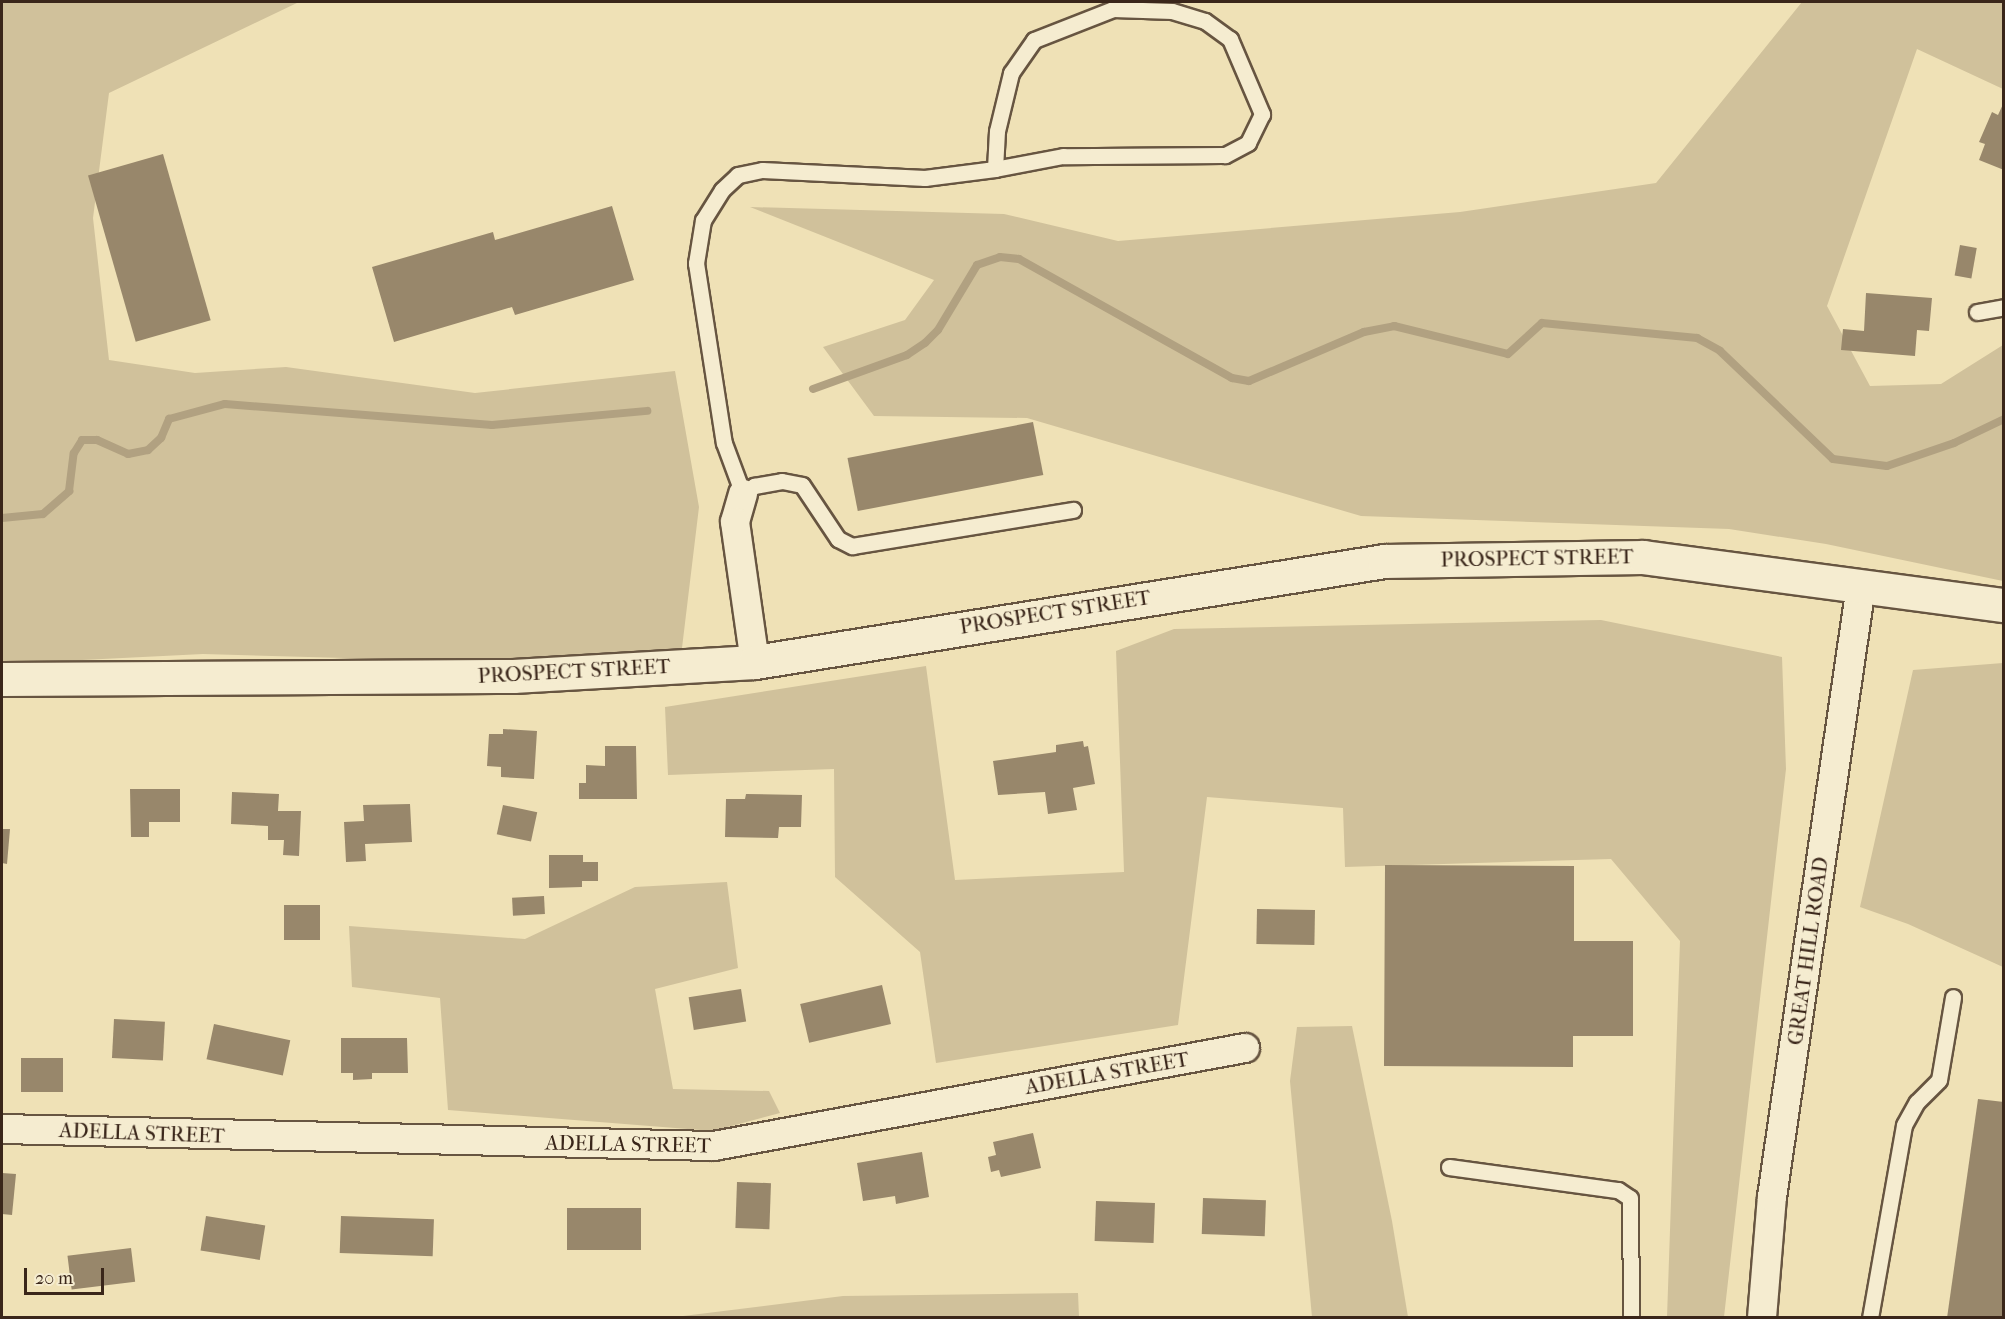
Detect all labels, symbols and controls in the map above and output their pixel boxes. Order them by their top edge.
street label: PROSPECT STREET [1440,544,1634,572]
street label: PROSPECT STREET [958,584,1152,640]
street label: PROSPECT STREET [477,653,671,689]
street label: GREAT HILL ROAD [1782,855,1834,1047]
street label: ADELLA STREET [1023,1046,1191,1100]
street label: ADELLA STREET [59,1118,225,1148]
street label: ADELLA STREET [545,1130,711,1158]
scale bar [27,1256,106,1294]
text: 20 m [35,1268,73,1289]

